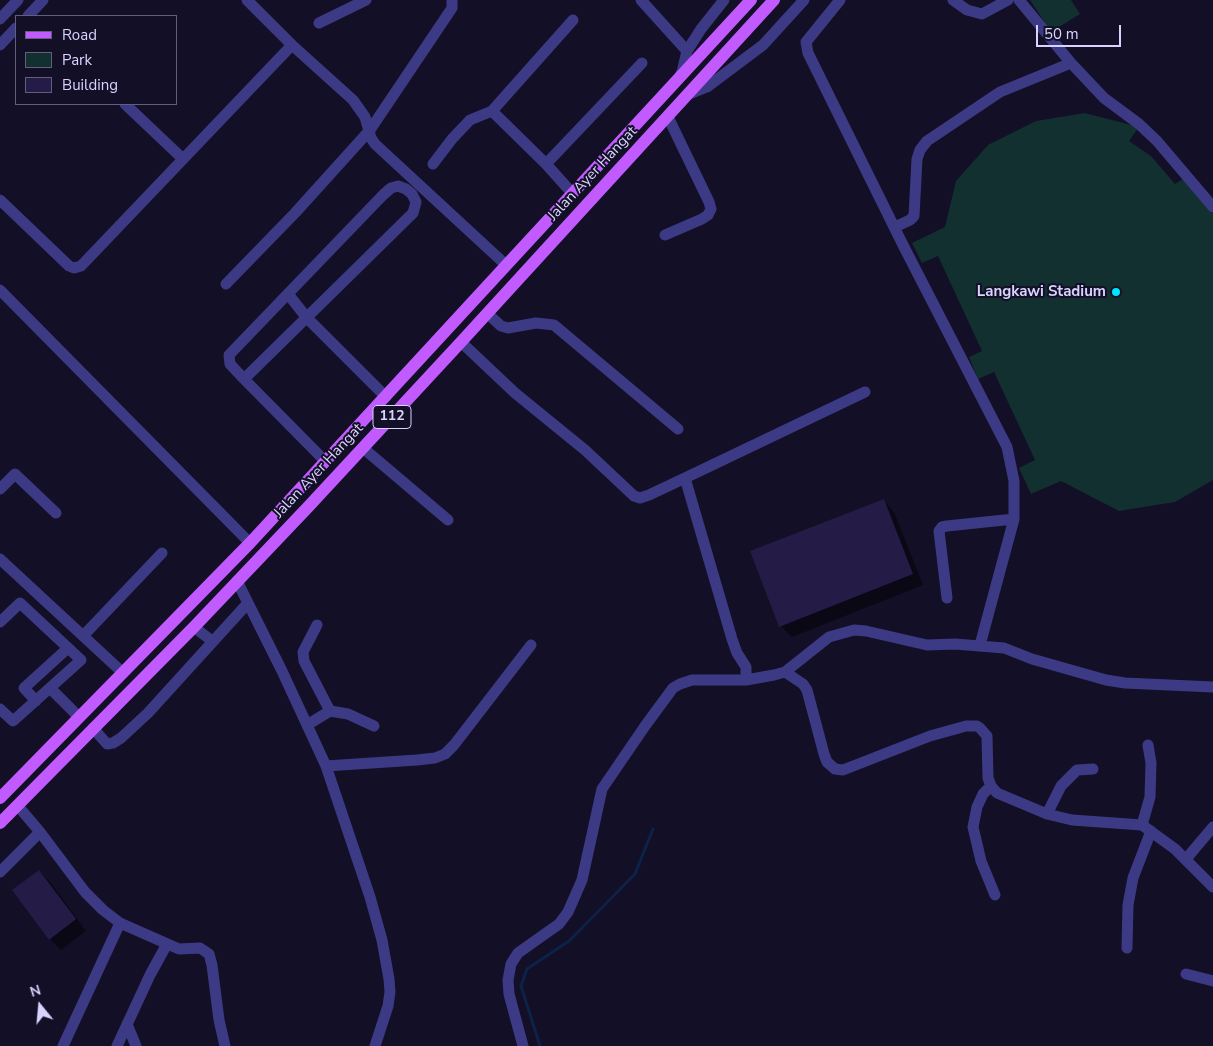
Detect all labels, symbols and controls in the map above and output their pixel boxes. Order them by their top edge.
legend [15,15,178,105]
scale bar [1038,15,1123,47]
text: 50 m [1044,24,1079,44]
text: Road [62,25,97,45]
text: Park [62,50,92,70]
text: Building [62,75,118,95]
street label: Jalan Ayer Hangat [545,123,641,225]
place label: Langkawi Stadium [977,283,1106,301]
marker: Langkawi Stadium [1110,286,1122,298]
road number: 112 [373,406,411,428]
street label: Jalan Ayer Hangat [271,420,367,522]
north arrow [15,981,65,1031]
text: N [28,981,43,1002]

